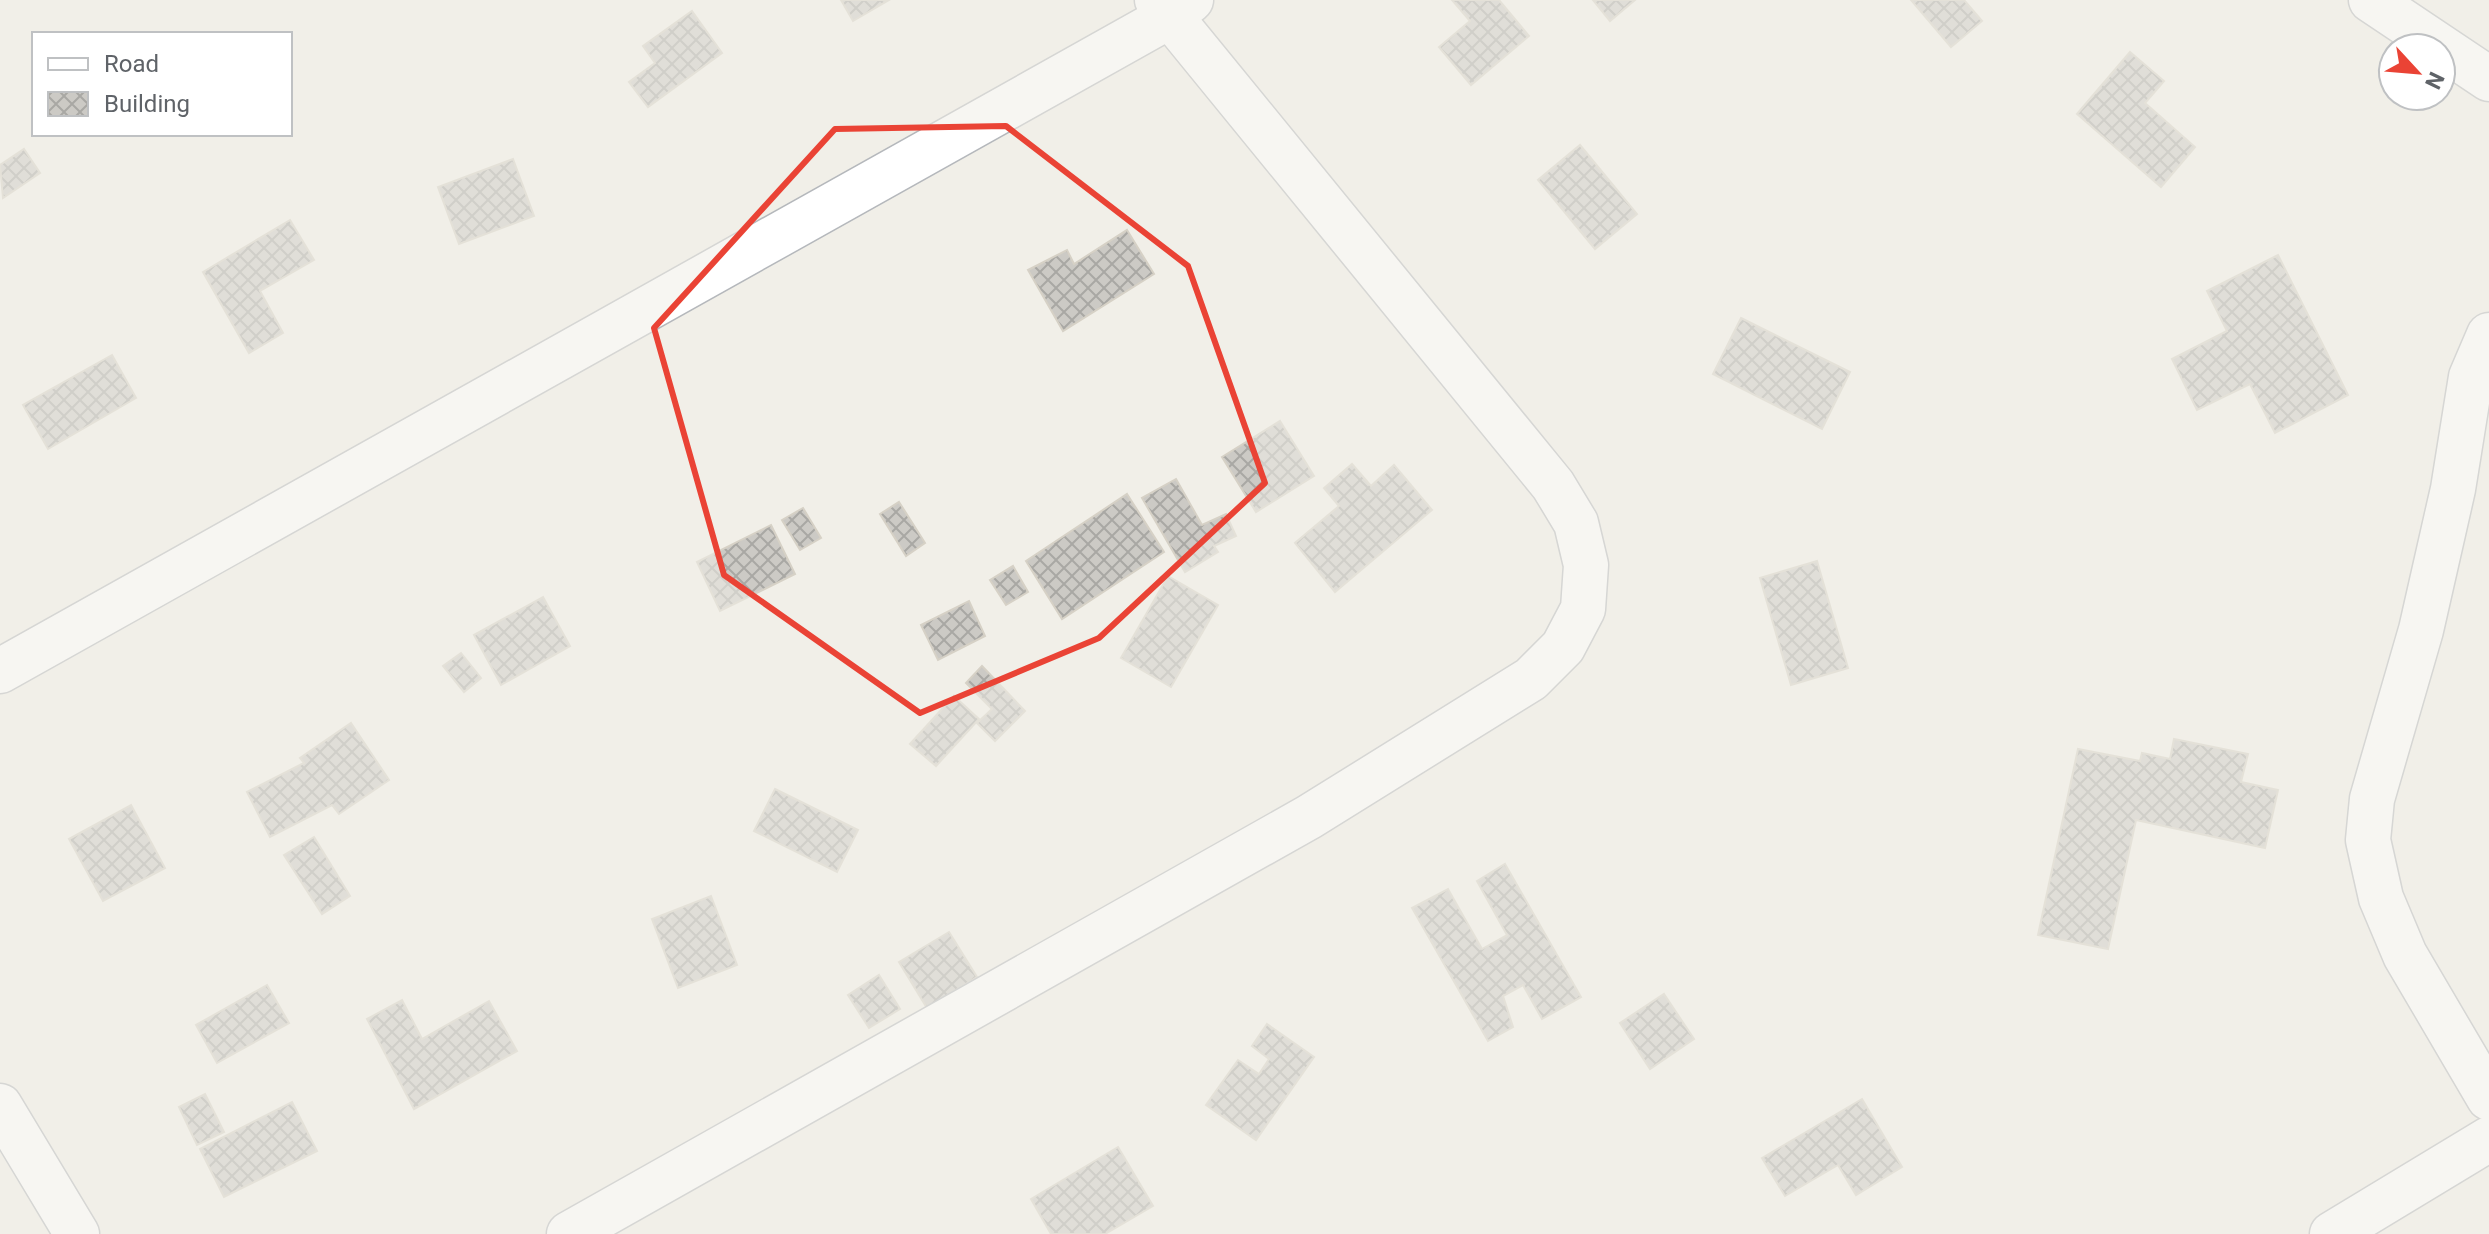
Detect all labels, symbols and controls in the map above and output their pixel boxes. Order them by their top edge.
legend [32,32,292,136]
north arrow [2377,32,2457,112]
text: Road [104,50,159,78]
text: N [2420,68,2449,93]
text: Building [104,90,190,118]

